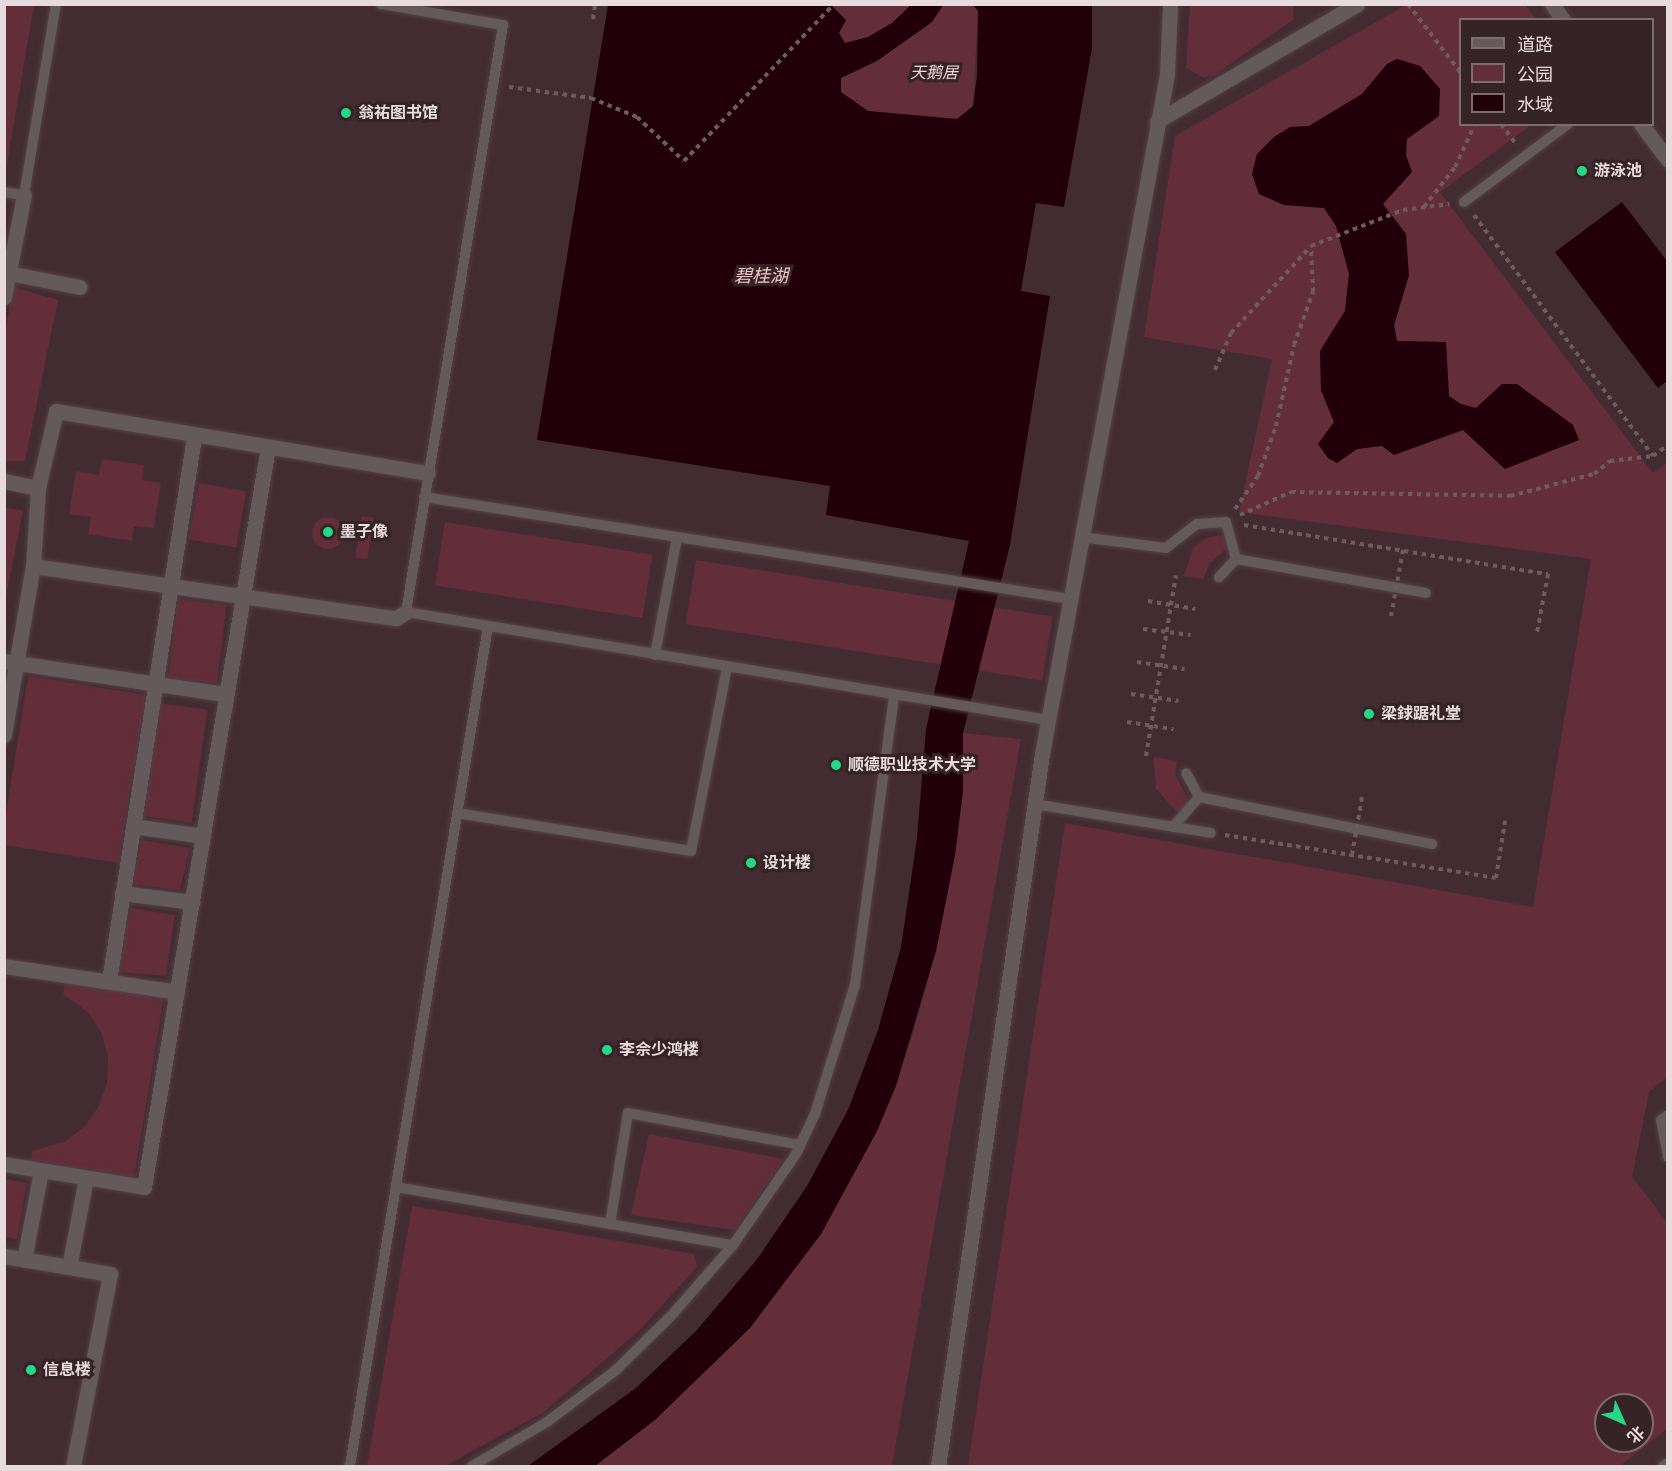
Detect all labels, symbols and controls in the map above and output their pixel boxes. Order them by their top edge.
legend [1459,18,1654,126]
text: 道路 [1517,35,1553,55]
park label: 天鹅居 [910,63,958,83]
text: 公园 [1517,65,1553,85]
text: 水域 [1517,95,1553,115]
place label: 翁祐图书馆 [358,103,438,123]
marker: 翁祐图书馆 [339,106,353,120]
place label: 游泳池 [1594,161,1642,181]
marker: 游泳池 [1575,164,1589,178]
water label: 碧桂湖 [734,265,788,287]
place label: 墨子像 [340,522,388,542]
marker: 墨子像 [321,525,335,539]
place label: 梁銶踞礼堂 [1381,704,1461,724]
marker: 梁銶踞礼堂 [1362,707,1376,721]
place label: 顺德职业技术大学 [848,755,976,775]
marker: 顺德职业技术大学 [829,758,843,772]
place label: 设计楼 [763,853,811,873]
marker: 设计楼 [744,856,758,870]
place label: 李佘少鸿楼 [619,1040,699,1060]
marker: 李佘少鸿楼 [600,1043,614,1057]
place label: 信息楼 [43,1360,91,1380]
marker: 信息楼 [24,1363,38,1377]
north arrow [1594,1393,1654,1453]
text: 北 [1624,1423,1647,1446]

